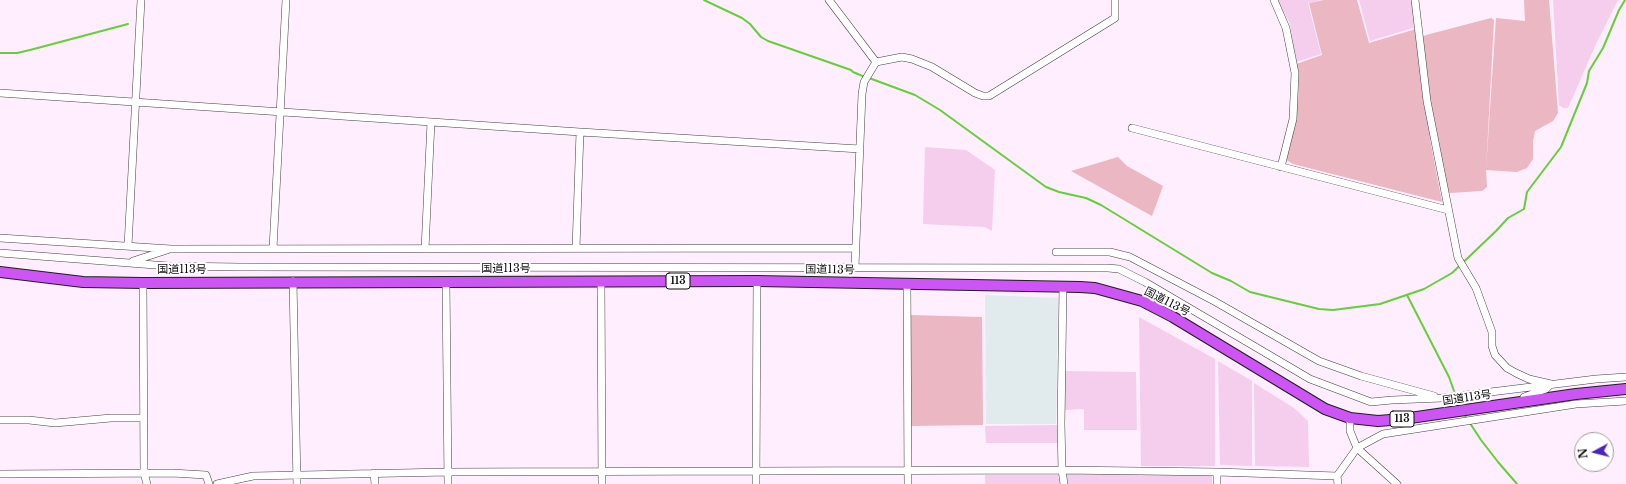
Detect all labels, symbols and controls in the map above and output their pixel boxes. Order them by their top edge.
street label: 国道113号 [481,262,531,276]
street label: 国道113号 [157,263,207,277]
street label: 国道113号 [805,263,855,277]
road number: 113 [666,273,690,289]
street label: 国道113号 [1142,285,1192,319]
street label: 国道113号 [1442,388,1492,408]
road number: 113 [1390,411,1414,427]
north arrow [1574,432,1614,472]
text: N [1576,447,1591,459]

